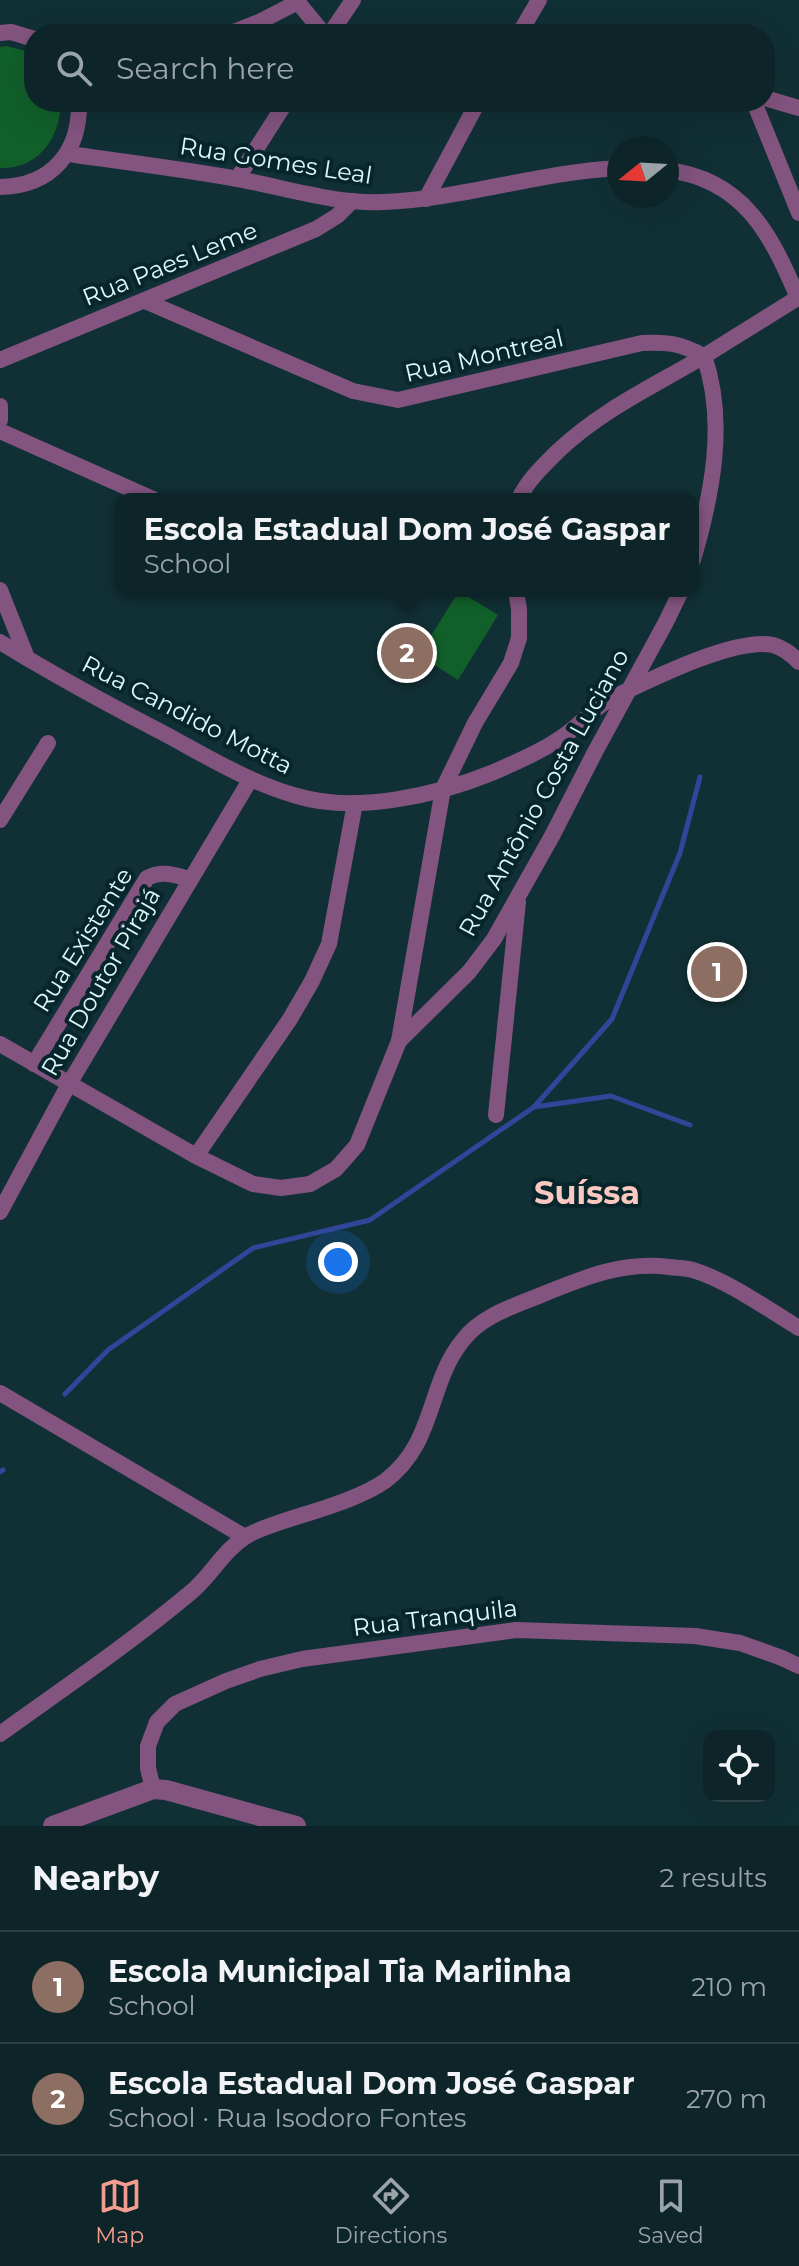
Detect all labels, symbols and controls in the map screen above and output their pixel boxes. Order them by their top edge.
search box [24,24,775,112]
icon: search [52,46,96,90]
text: Search here [116,50,294,87]
street label: Rua Gomes Leal [178,131,374,190]
north arrow [607,136,679,208]
street label: Rua Paes Leme [78,215,261,312]
street label: Rua Montreal [402,323,566,388]
popup [115,493,699,597]
text: Escola Estadual Dom José Gaspar [144,511,670,548]
text: School [144,548,231,580]
pin: 2 [381,623,433,683]
street label: Rua Antônio Costa Luciano [452,644,635,941]
street label: Rua Candido Motta [77,649,297,780]
street label: Rua Existente [27,862,138,1017]
street label: Rua Doutor Pirajá [35,883,166,1081]
pin: 1 [691,942,743,1002]
district label: Suíssa [534,1173,640,1212]
your location [318,1242,358,1282]
street label: Rua Tranquila [351,1593,519,1642]
map controls [703,1730,775,1802]
button: locate [703,1730,775,1802]
text: Nearby [32,1857,159,1899]
text: 2 results [659,1862,767,1894]
text: Escola Municipal Tia Mariinha [108,1953,572,1990]
text: 1 [53,1971,63,2003]
text: 210 m [691,1971,767,2003]
text: School [108,1990,196,2022]
text: Escola Estadual Dom José Gaspar [108,2065,635,2102]
text: 2 [50,2083,66,2115]
text: 270 m [686,2083,767,2115]
text: School · Rua Isodoro Fontes [108,2102,467,2134]
tab: Map [95,2174,144,2249]
tab: Directions [335,2174,447,2249]
tab: Saved [638,2174,704,2249]

